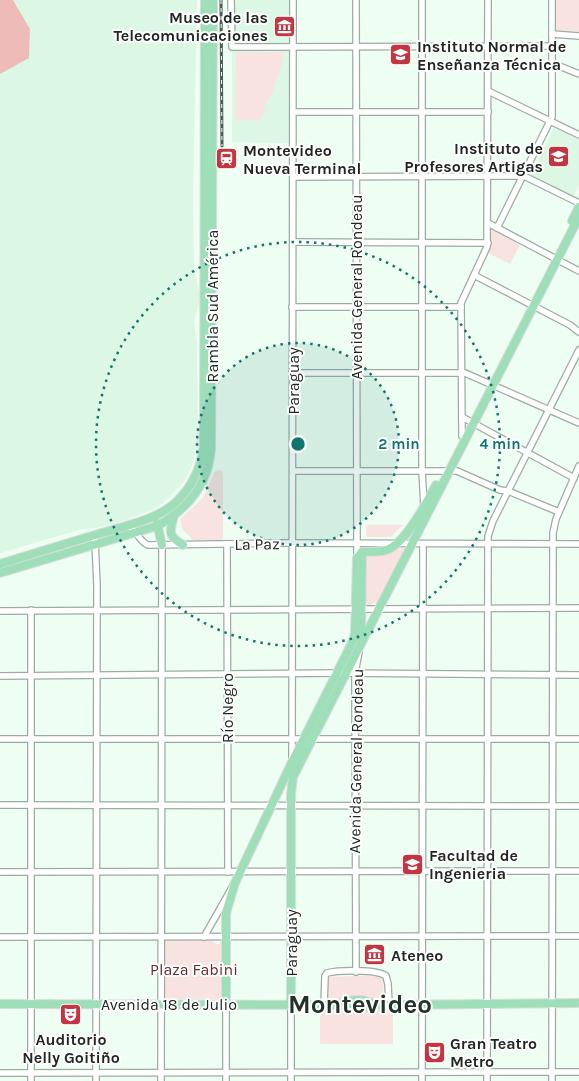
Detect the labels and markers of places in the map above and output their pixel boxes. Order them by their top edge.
place label: Museo de las Telecomunicaciones [114,8,268,45]
museum icon: Museo de las Telecomunicaciones [272,14,296,38]
place label: Instituto Normal de Enseñanza Técnica [417,37,566,74]
school or university icon: Instituto Normal de Enseñanza Técnica [389,43,413,67]
place label: Instituto de Profesores Artigas [404,139,543,176]
place label: Montevideo Nueva Terminal [243,141,361,178]
school or university icon: Instituto de Profesores Artigas [547,145,571,169]
station icon: Montevideo Nueva Terminal [215,147,239,171]
centre of rings [289,435,307,453]
place label: Facultad de Ingenieria [429,846,518,883]
school or university icon: Facultad de Ingenieria [401,852,425,876]
museum icon: Ateneo [363,943,387,967]
place label: Ateneo [391,946,443,965]
theatre icon: Auditorio Nelly Goitiño [59,1003,83,1027]
place label: Auditorio Nelly Goitiño [22,1030,120,1067]
place label: Gran Teatro Metro [450,1034,537,1071]
theatre icon: Gran Teatro Metro [422,1040,446,1064]

